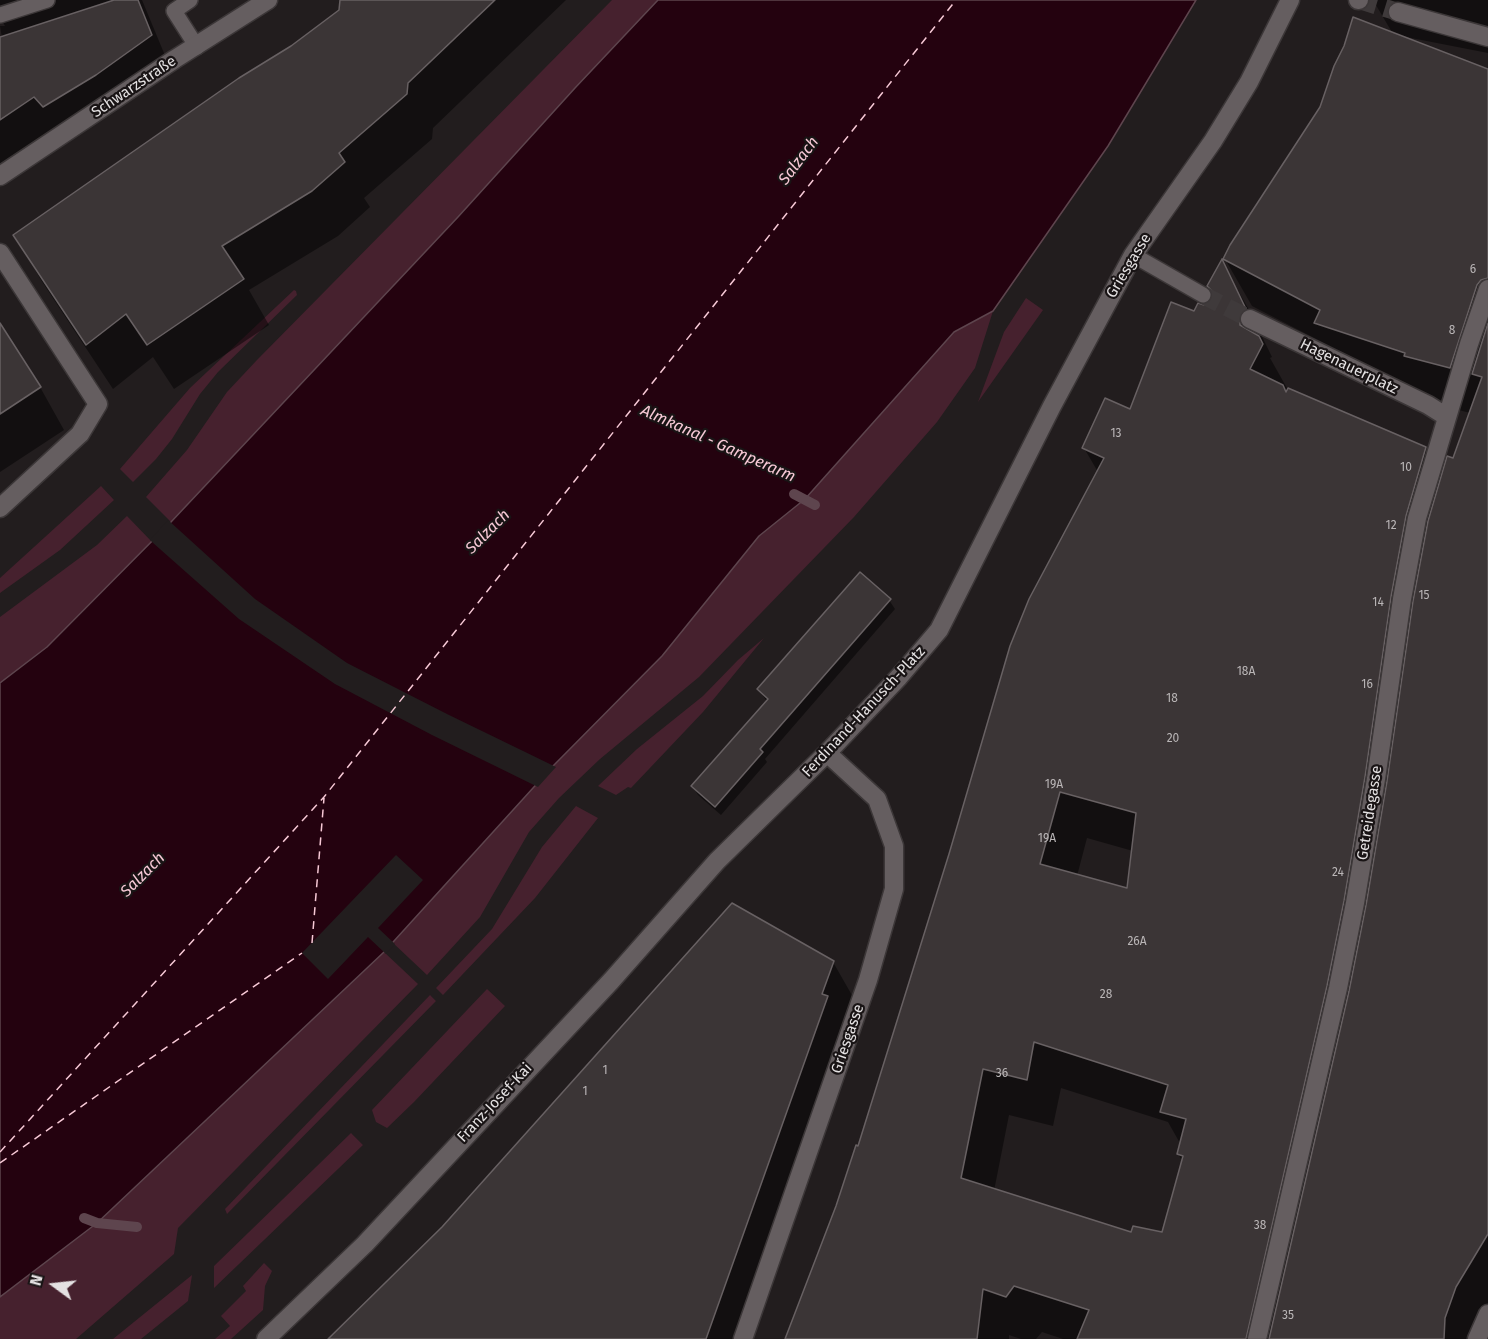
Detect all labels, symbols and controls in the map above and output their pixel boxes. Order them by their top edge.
street label: Schwarzstraße [88,52,180,122]
water label: Salzach [775,133,823,189]
street label: Griesgasse [1103,230,1155,302]
house number: 6 [1470,263,1476,277]
house number: 8 [1449,324,1455,338]
street label: Hagenauerplatz [1297,335,1401,399]
water label: Almkanal - Gamperarm [638,401,798,487]
house number: 13 [1110,427,1122,441]
house number: 10 [1400,461,1412,475]
water label: Salzach [462,506,514,558]
house number: 12 [1385,519,1397,533]
house number: 15 [1418,589,1430,603]
house number: 14 [1372,596,1384,610]
street label: Ferdinand-Hanusch-Platz [799,643,929,781]
house number: 18A [1237,665,1255,679]
house number: 16 [1361,678,1373,692]
house number: 18 [1166,692,1178,706]
house number: 20 [1167,732,1179,746]
street label: Getreidegasse [1354,764,1386,862]
house number: 19A [1045,778,1063,792]
house number: 19A [1038,832,1056,846]
water label: Salzach [117,849,169,901]
house number: 24 [1332,866,1344,880]
house number: 26A [1127,935,1147,949]
house number: 28 [1100,988,1112,1002]
street label: Griesgasse [828,1002,868,1076]
street label: Franz-Josef-Kai [454,1060,536,1146]
house number: 1 [602,1064,608,1078]
house number: 36 [996,1067,1008,1081]
house number: 1 [582,1085,588,1099]
house number: 38 [1254,1219,1266,1233]
north arrow [24,1255,84,1315]
text: N [26,1273,47,1288]
house number: 35 [1282,1309,1294,1323]

